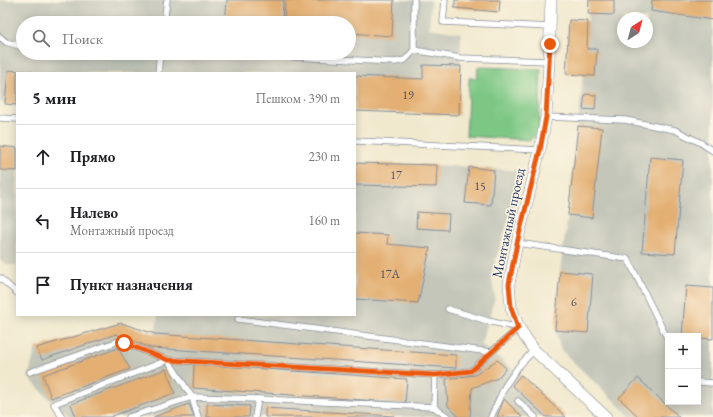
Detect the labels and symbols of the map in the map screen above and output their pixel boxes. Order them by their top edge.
north arrow [617,12,653,48]
route end [541,35,559,53]
house number: 19 [402,87,414,103]
street label: Монтажный проезд [488,166,529,280]
house number: 17 [390,167,402,183]
house number: 15 [474,178,486,194]
house number: 17А [380,266,401,282]
house number: 6 [571,294,577,310]
route start [115,334,133,352]

